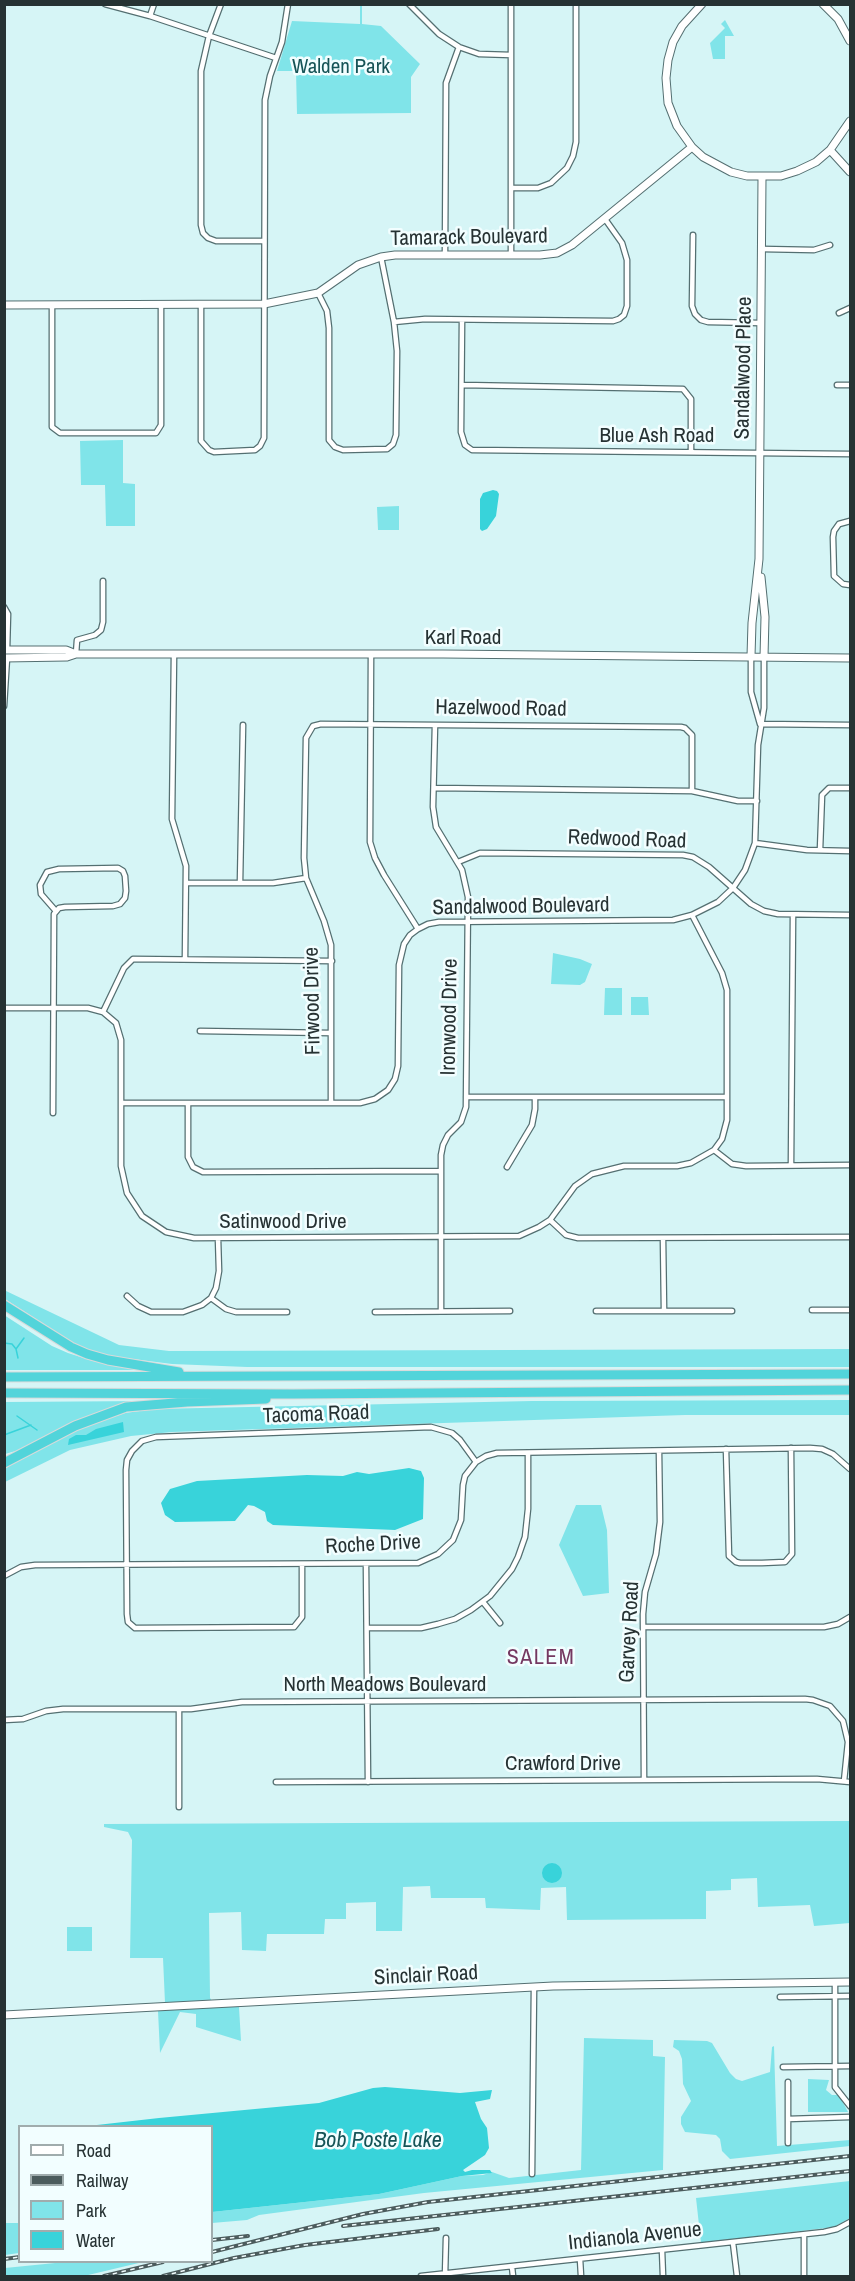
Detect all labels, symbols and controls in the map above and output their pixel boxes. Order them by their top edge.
park label: Walden Park [292,54,390,80]
street label: Tamarack Boulevard [390,224,548,252]
street label: Sandalwood Place [730,296,758,440]
street label: Blue Ash Road [600,423,714,449]
street label: Karl Road [425,625,501,651]
street label: Hazelwood Road [435,695,567,723]
street label: Redwood Road [567,825,687,855]
street label: Sandalwood Boulevard [432,893,610,921]
street label: Firwood Drive [299,947,327,1055]
street label: Ironwood Drive [436,958,464,1076]
street label: Satinwood Drive [219,1209,347,1235]
street label: Tacoma Road [262,1401,370,1429]
street label: Roche Drive [325,1530,421,1560]
street label: Garvey Road [615,1581,645,1683]
district label: SALEM [507,1645,575,1671]
street label: North Meadows Boulevard [284,1672,486,1698]
street label: Crawford Drive [505,1751,621,1777]
street label: Sinclair Road [373,1961,479,1991]
legend [18,2125,213,2263]
water label: Bob Poste Lake [314,2128,442,2154]
text: Road [76,2138,111,2163]
text: Railway [76,2168,129,2193]
text: Park [76,2198,106,2223]
street label: Indianola Avenue [567,2217,703,2257]
text: Water [76,2228,115,2253]

